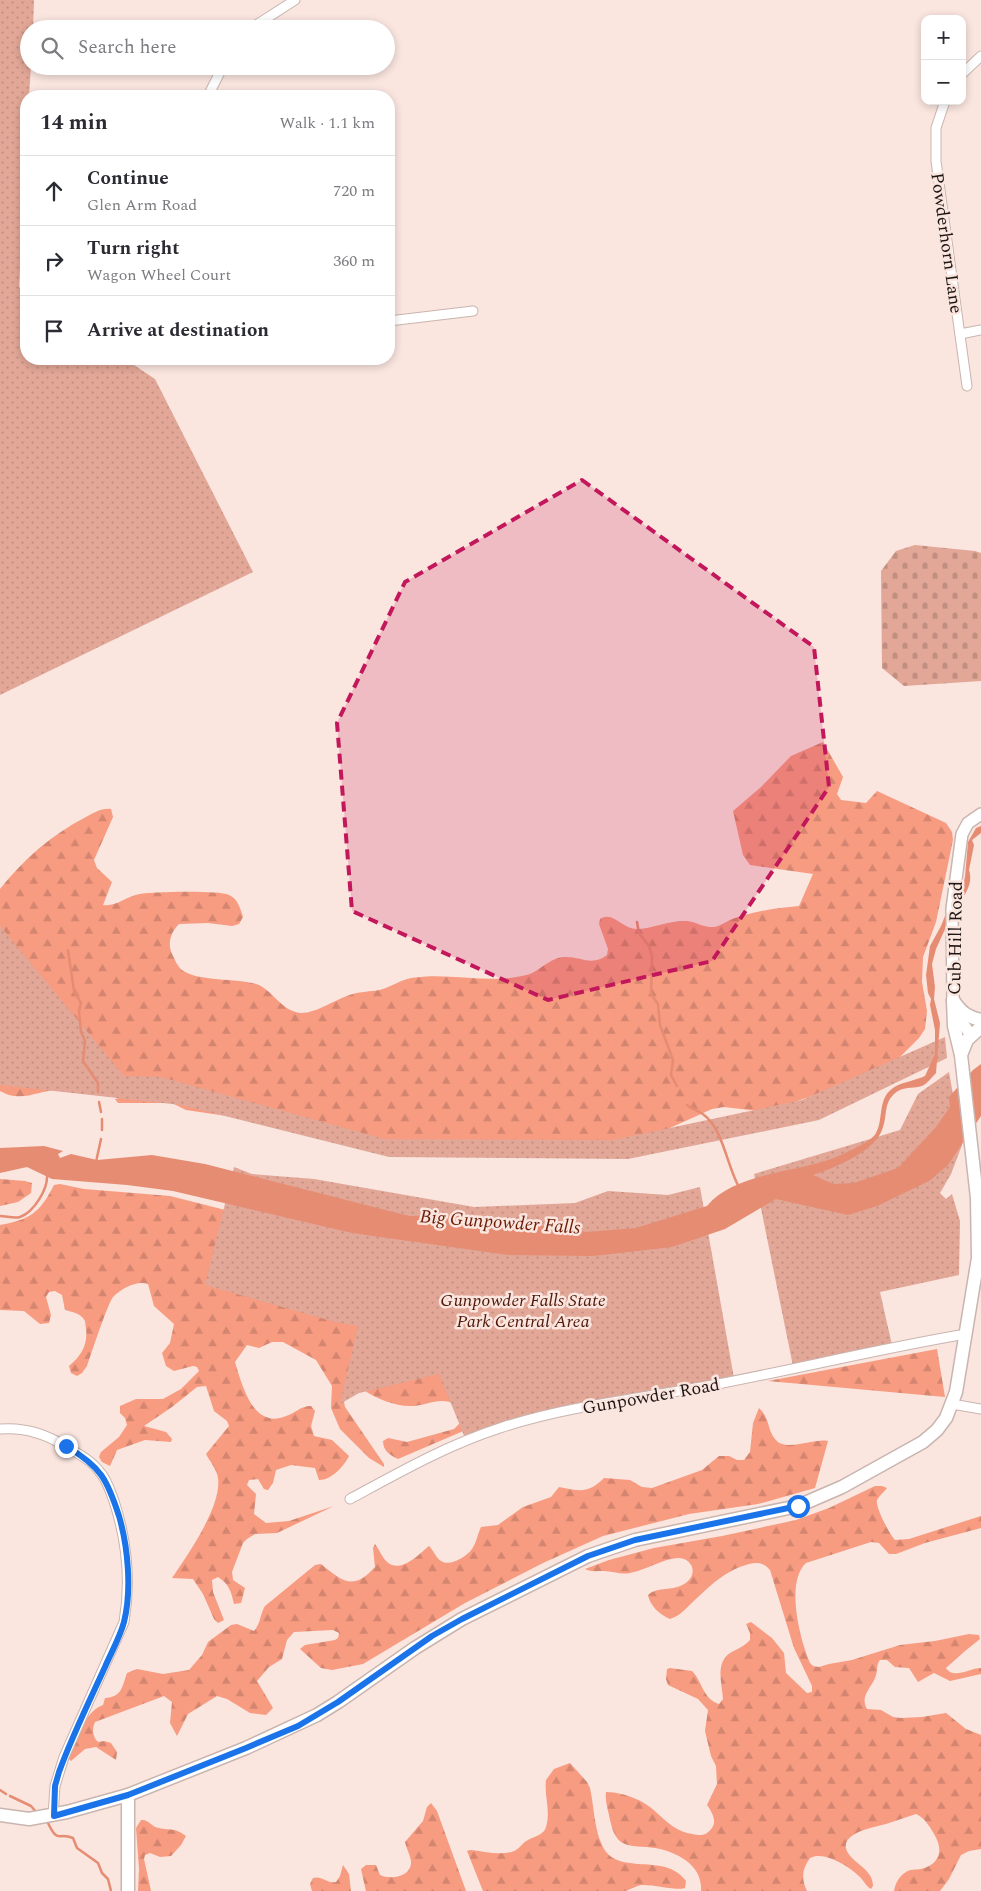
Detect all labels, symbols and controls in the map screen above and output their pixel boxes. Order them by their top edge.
map controls [921,15,966,105]
button: + [921,15,966,60]
search box [20,20,395,75]
text: Search here [78,33,177,62]
icon: search [38,34,66,62]
button: − [921,60,966,105]
text: 14 min [40,107,108,139]
text: Walk · 1.1 km [280,111,375,135]
text: Continue [87,164,169,193]
street label: Powderhorn Lane [923,171,970,315]
icon: ahead [40,177,68,205]
text: 720 m [333,179,375,203]
text: Glen Arm Road [87,193,197,217]
text: Turn right [87,234,180,263]
icon: right [40,247,68,275]
text: 360 m [333,249,375,273]
text: Wagon Wheel Court [87,263,231,287]
text: Arrive at destination [87,316,269,345]
icon: arrive [40,317,68,345]
street label: Cub Hill Road [941,881,970,995]
water label: Big Gunpowder Falls [419,1202,582,1243]
park label: Gunpowder Falls State Park Central Area [440,1287,606,1335]
street label: Gunpowder Road [580,1371,722,1422]
route end [55,1435,78,1458]
route start [787,1495,810,1518]

